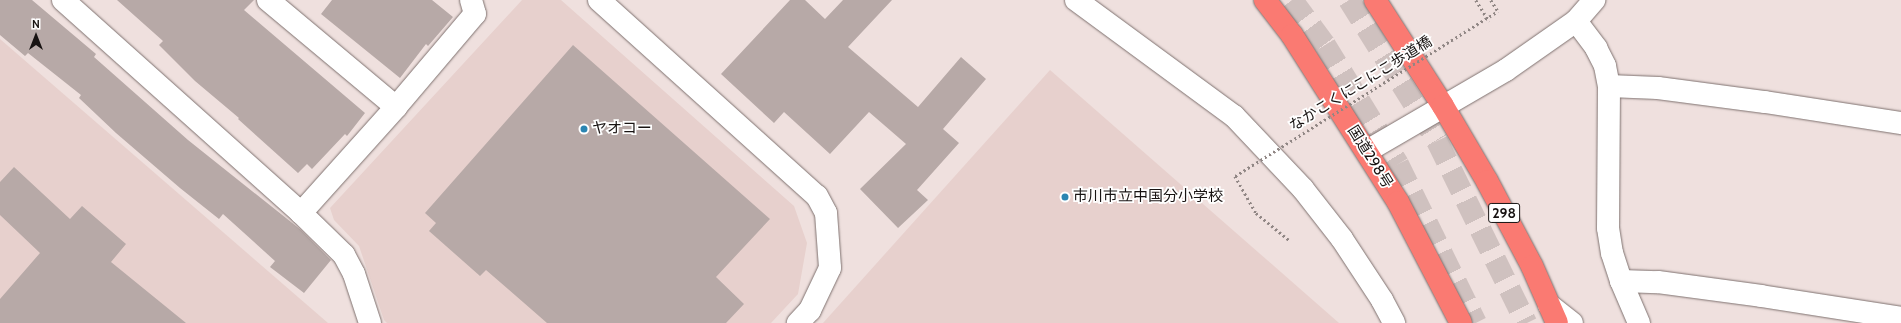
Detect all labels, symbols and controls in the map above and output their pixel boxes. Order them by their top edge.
north arrow [16,16,56,56]
text: N [32,17,40,31]
street label: なかこくにこにこ歩道橋 [1286,33,1436,135]
place label: ヤオコー [592,120,652,138]
street label: 国道298号 [1344,122,1396,192]
marker: ヤオコー [579,124,589,134]
place label: 市川市立中国分小学校 [1073,188,1223,206]
marker: 市川市立中国分小学校 [1060,192,1070,202]
road number: 298 [1488,201,1520,225]

